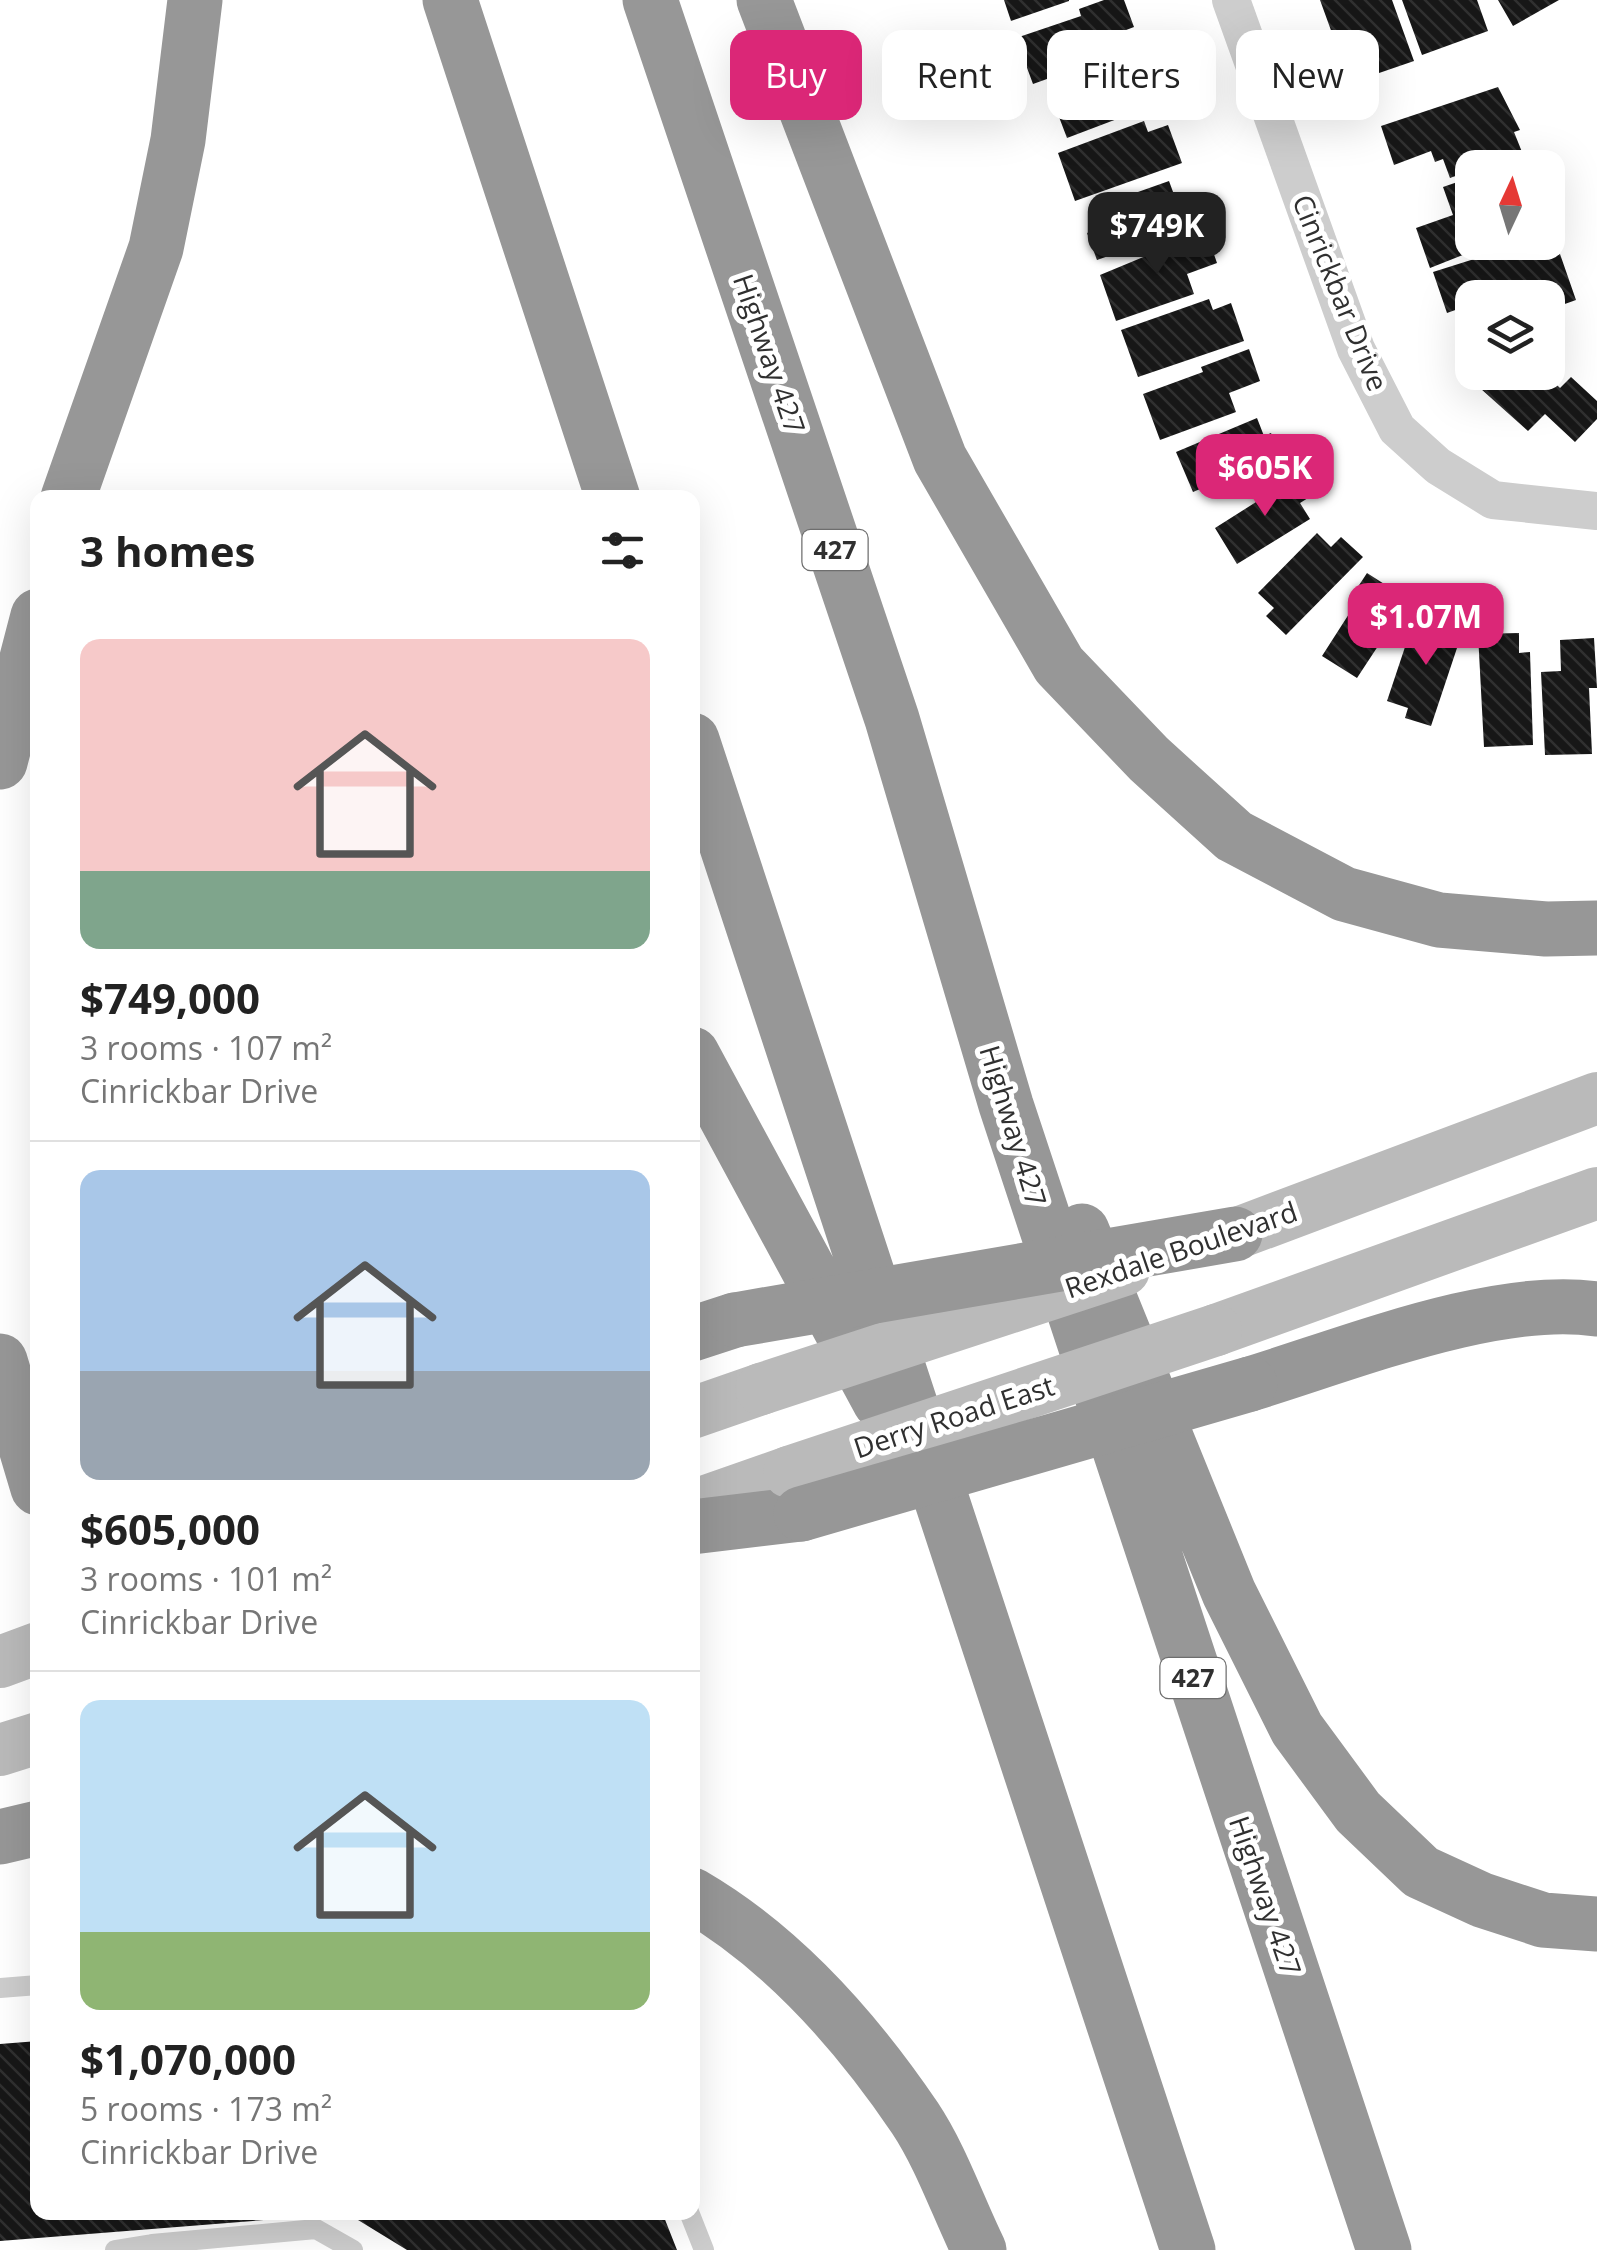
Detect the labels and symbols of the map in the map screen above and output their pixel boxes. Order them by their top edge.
north arrow [1455,150,1565,260]
street label: Cinrickbar Drive [1284,189,1398,396]
pin: $749K [1087,192,1227,277]
street label: Highway 427 [725,269,815,439]
pin: $605K [1195,434,1335,519]
road number: 427 [802,530,868,570]
pin: $1.07M [1345,583,1507,668]
street label: Highway 427 [971,1040,1056,1211]
street label: Rexdale Boulevard [1059,1191,1302,1307]
street label: Derry Road East [849,1366,1059,1466]
road number: 427 [1160,1658,1226,1698]
street label: Highway 427 [1221,1811,1311,1981]

